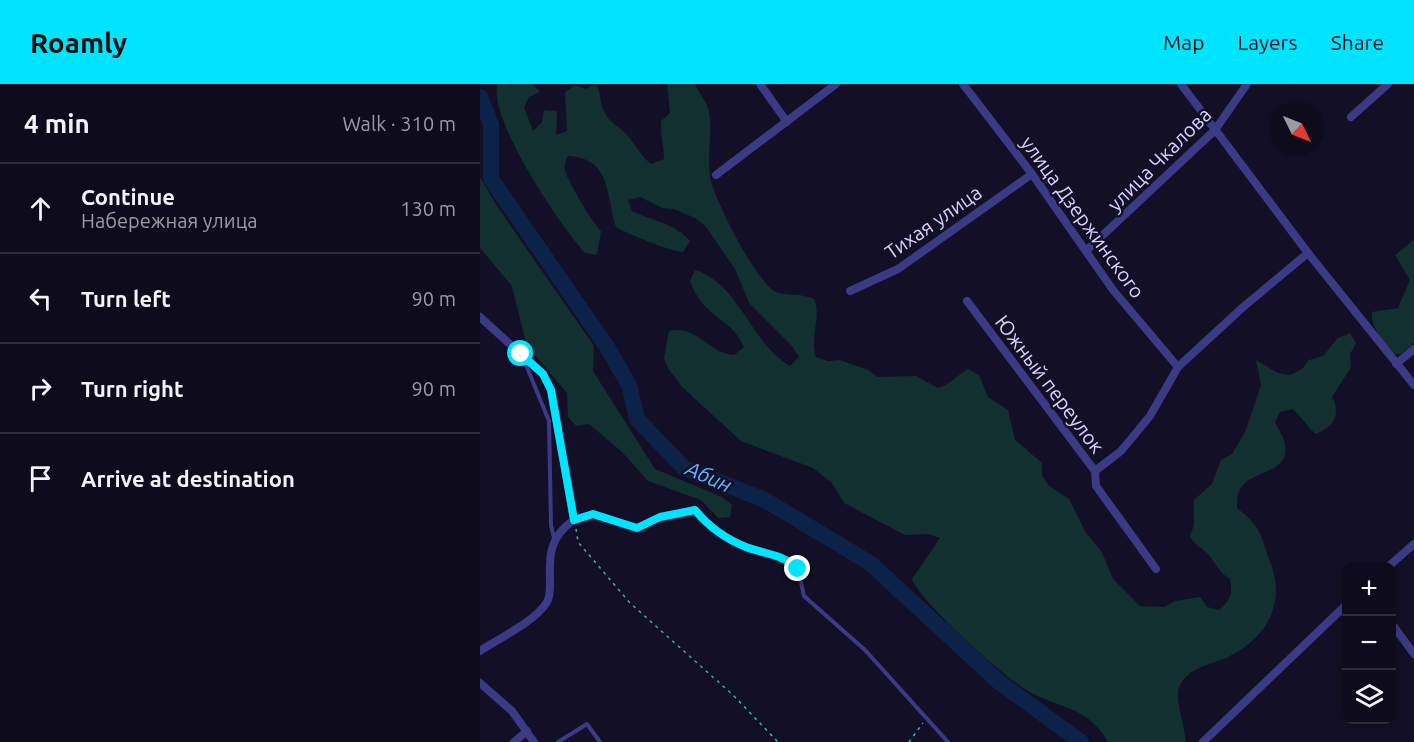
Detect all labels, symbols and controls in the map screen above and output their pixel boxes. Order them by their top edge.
text: Roamly [30,27,127,58]
text: Map [1163,30,1204,54]
text: Layers [1237,30,1298,54]
text: Share [1331,30,1384,54]
street label: улица Чкалова [1102,102,1216,216]
north arrow [1270,102,1324,156]
text: 4 min [24,109,90,138]
text: Walk · 310 m [343,112,456,135]
street label: улица Дзержинского [1017,132,1149,302]
street label: Тихая улица [880,180,986,264]
text: Continue [81,184,175,209]
icon: ahead [24,192,57,225]
text: 130 m [400,197,456,220]
text: Набережная улица [81,209,258,232]
icon: left [24,282,57,315]
text: Turn left [81,286,171,311]
text: 90 m [412,287,456,310]
street label: Южный переулок [991,311,1109,457]
route start [507,340,533,366]
icon: right [24,372,57,405]
text: Turn right [81,376,183,401]
text: 90 m [412,377,456,400]
water label: Абин [682,455,736,497]
icon: arrive [24,462,57,495]
text: Arrive at destination [81,466,295,491]
route end [784,555,810,581]
map controls [1342,562,1396,724]
button: + [1342,562,1396,616]
button: − [1342,616,1396,670]
button: layers [1342,670,1396,724]

